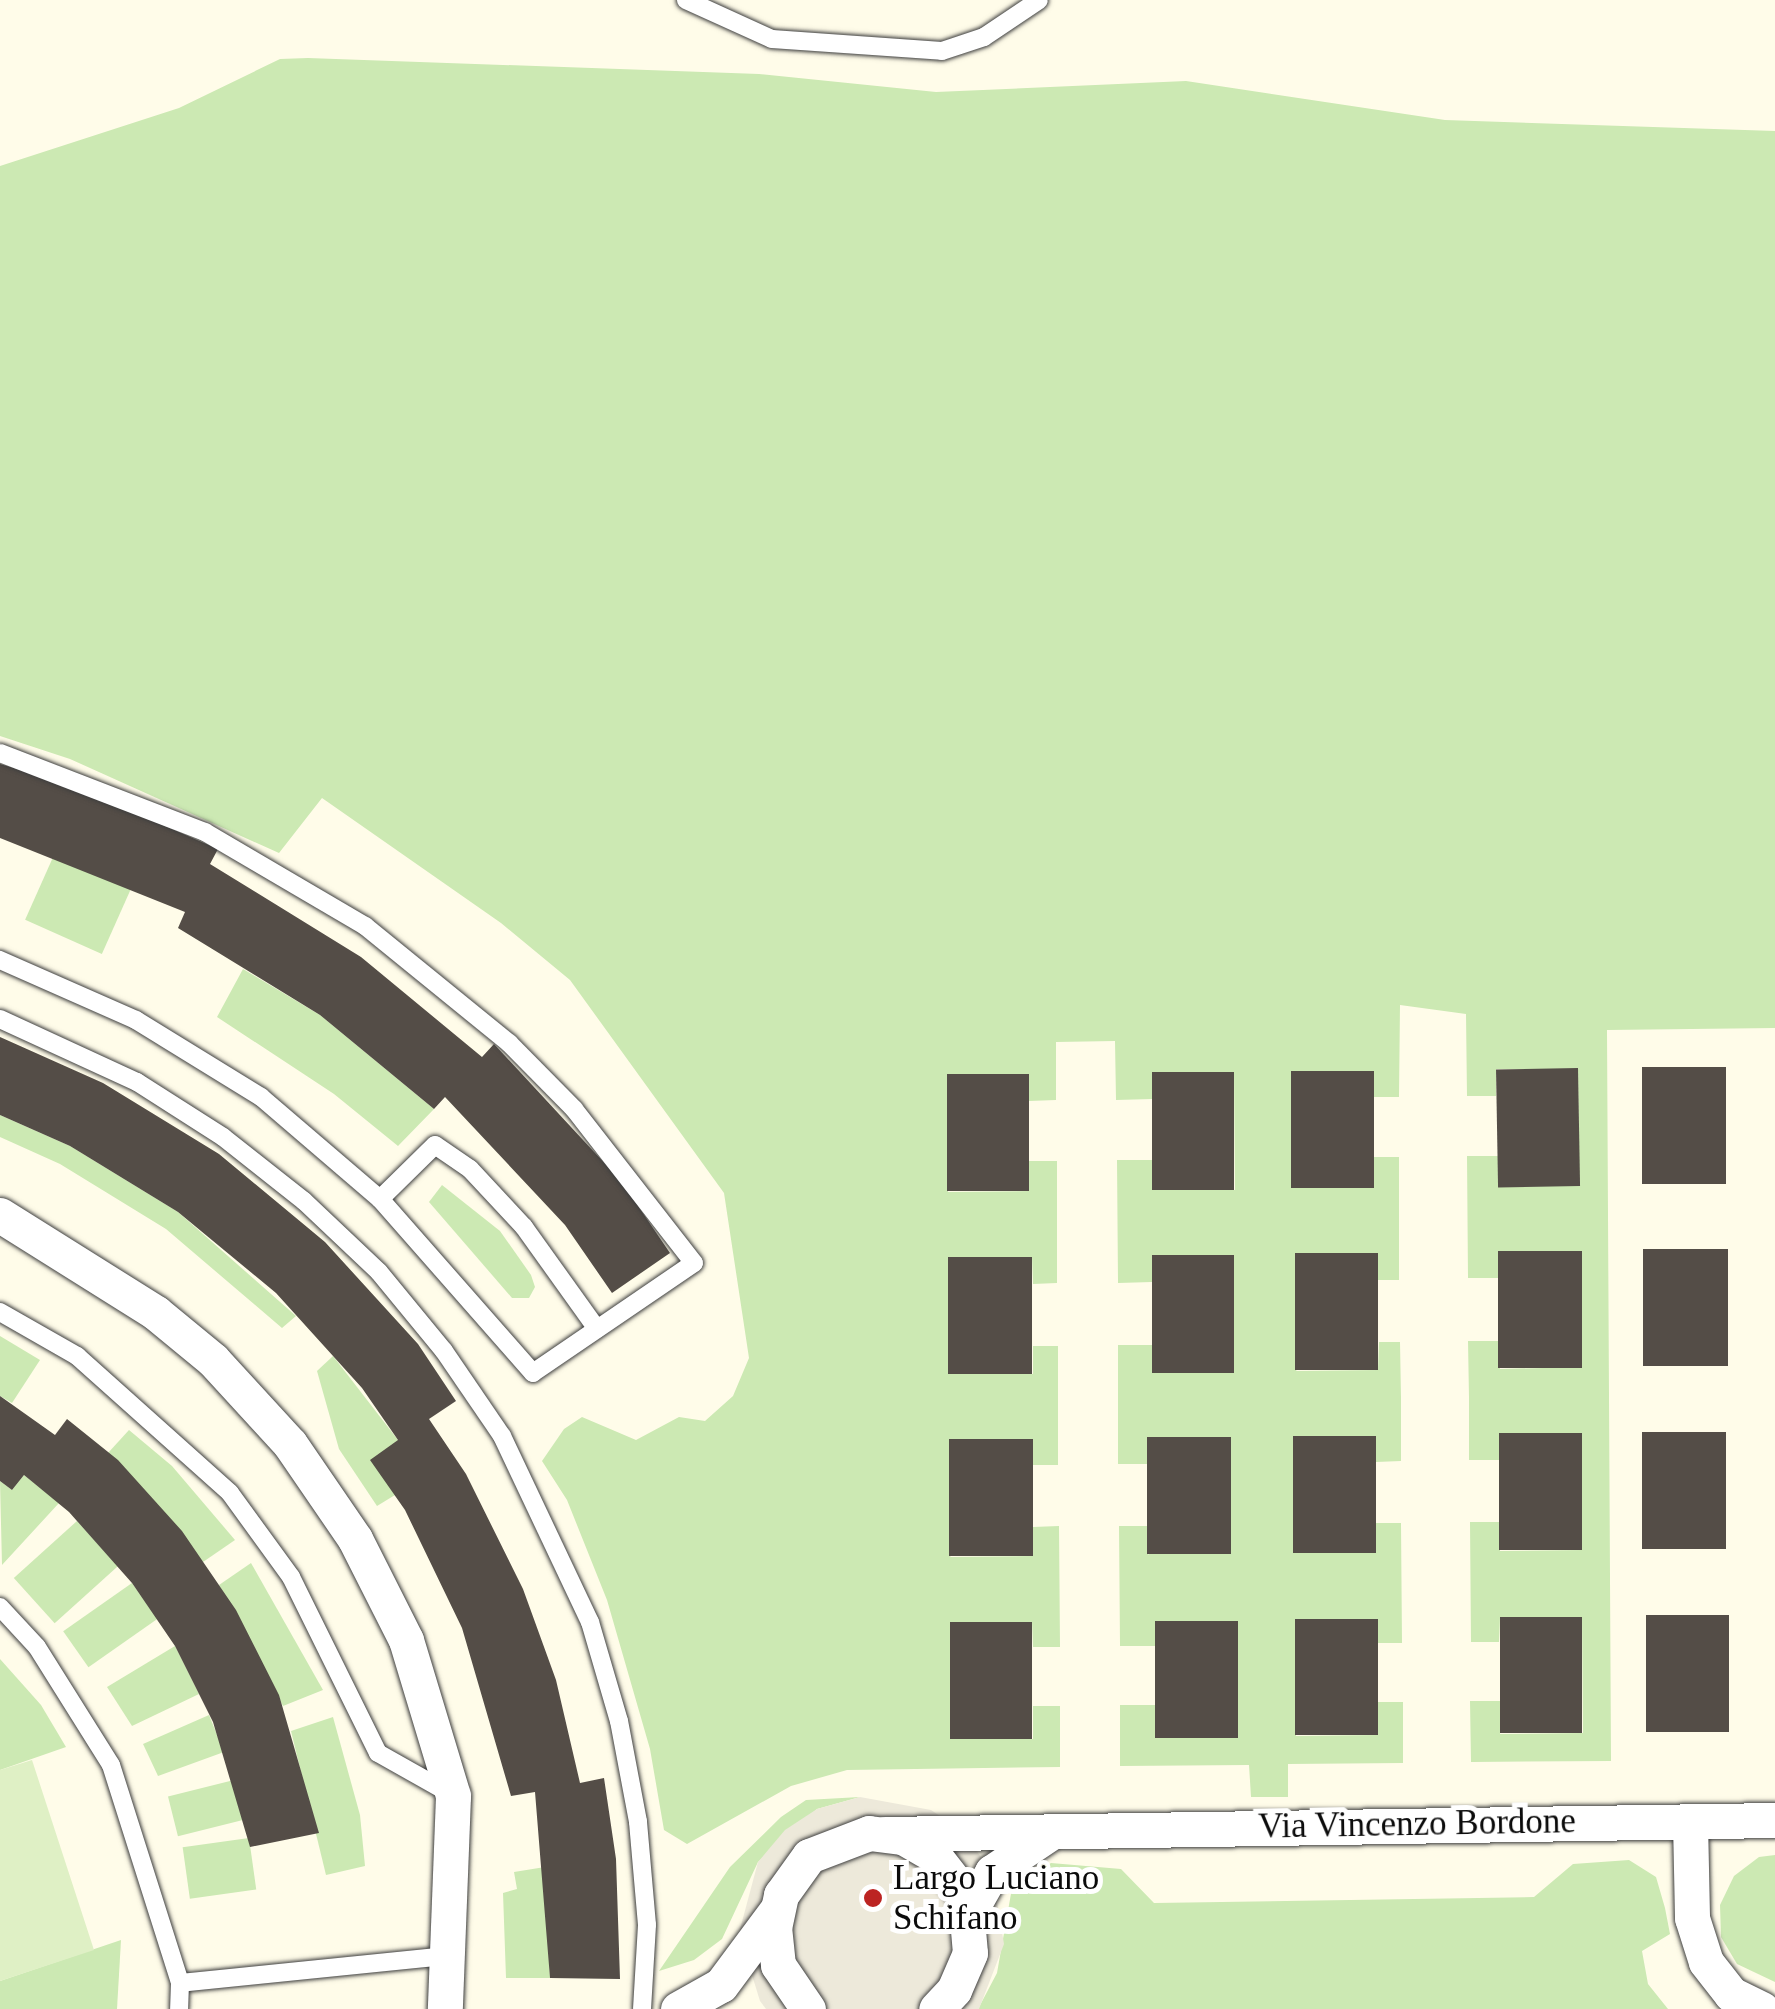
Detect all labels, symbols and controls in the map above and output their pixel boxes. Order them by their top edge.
street label: Via Vincenzo Bordone [1257,1800,1577,1848]
place label: Largo Luciano Schifano [893,1857,1099,1939]
marker: Largo Luciano Schifano [862,1887,884,1909]

